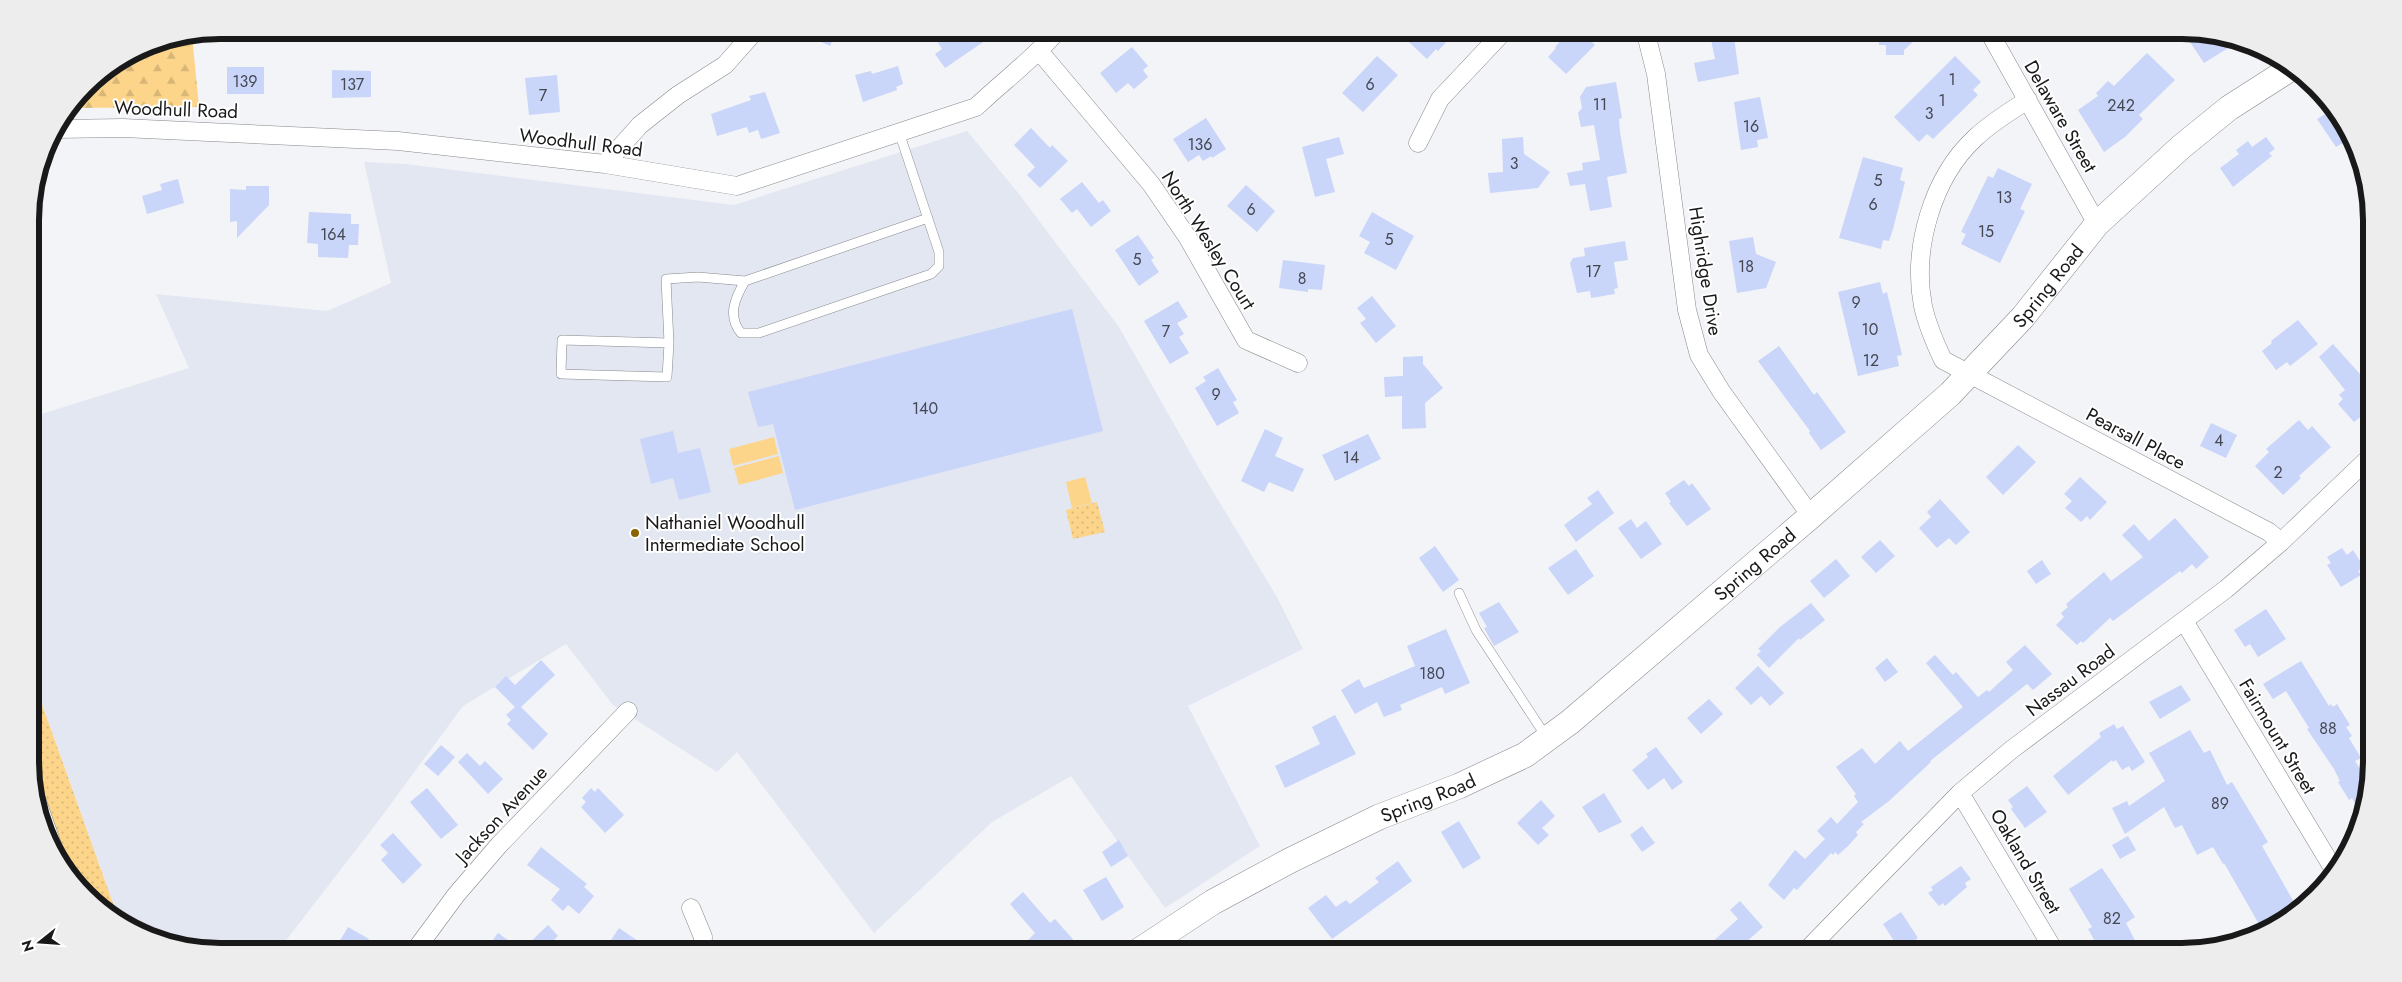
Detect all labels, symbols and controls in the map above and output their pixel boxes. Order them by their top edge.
street label: Delaware Street [2018,55,2104,178]
house number: 1 [1948,68,1956,91]
house number: 139 [232,70,258,93]
house number: 137 [340,73,365,96]
house number: 6 [1365,73,1375,96]
house number: 7 [539,84,548,107]
house number: 1 [1938,89,1946,112]
house number: 11 [1593,93,1607,116]
street label: Woodhull Road [113,94,239,125]
house number: 242 [2107,94,2135,117]
house number: 3 [1925,102,1934,125]
house number: 16 [1743,115,1759,138]
street label: Woodhull Road [518,122,644,163]
house number: 136 [1187,133,1213,156]
house number: 3 [1510,152,1519,175]
street label: North Wesley Court [1155,166,1262,315]
house number: 5 [1873,169,1883,192]
house number: 13 [1996,186,2012,209]
house number: 6 [1868,193,1878,216]
house number: 6 [1246,198,1256,221]
street label: Highridge Drive [1682,205,1729,338]
house number: 15 [1978,220,1994,243]
house number: 164 [320,223,346,246]
house number: 5 [1384,228,1394,251]
street label: Spring Road [2007,238,2090,334]
house number: 5 [1132,248,1142,271]
house number: 18 [1738,255,1754,278]
house number: 17 [1585,260,1601,283]
house number: 8 [1298,267,1306,290]
house number: 9 [1851,291,1861,314]
house number: 10 [1862,318,1878,341]
house number: 7 [1162,320,1171,343]
house number: 12 [1863,349,1879,372]
house number: 9 [1211,383,1221,406]
house number: 140 [912,397,938,420]
street label: Pearsall Place [2081,401,2191,476]
house number: 4 [2214,429,2224,452]
house number: 14 [1343,446,1359,469]
house number: 2 [2273,461,2283,484]
place label: Nathaniel Woodhull Intermediate School [645,509,805,558]
street label: Spring Road [1708,522,1802,607]
marker: Nathaniel Woodhull Intermediate School [629,527,641,539]
street label: Nassau Road [2020,638,2120,723]
house number: 180 [1419,662,1445,685]
street label: Fairmount Street [2232,673,2323,799]
house number: 88 [2319,717,2337,740]
street label: Jackson Avenue [447,760,554,871]
street label: Spring Road [1376,767,1480,829]
house number: 89 [2211,792,2229,815]
street label: Oakland Street [1984,804,2068,919]
house number: 82 [2103,907,2121,930]
north arrow [15,917,65,967]
text: N [16,938,39,954]

